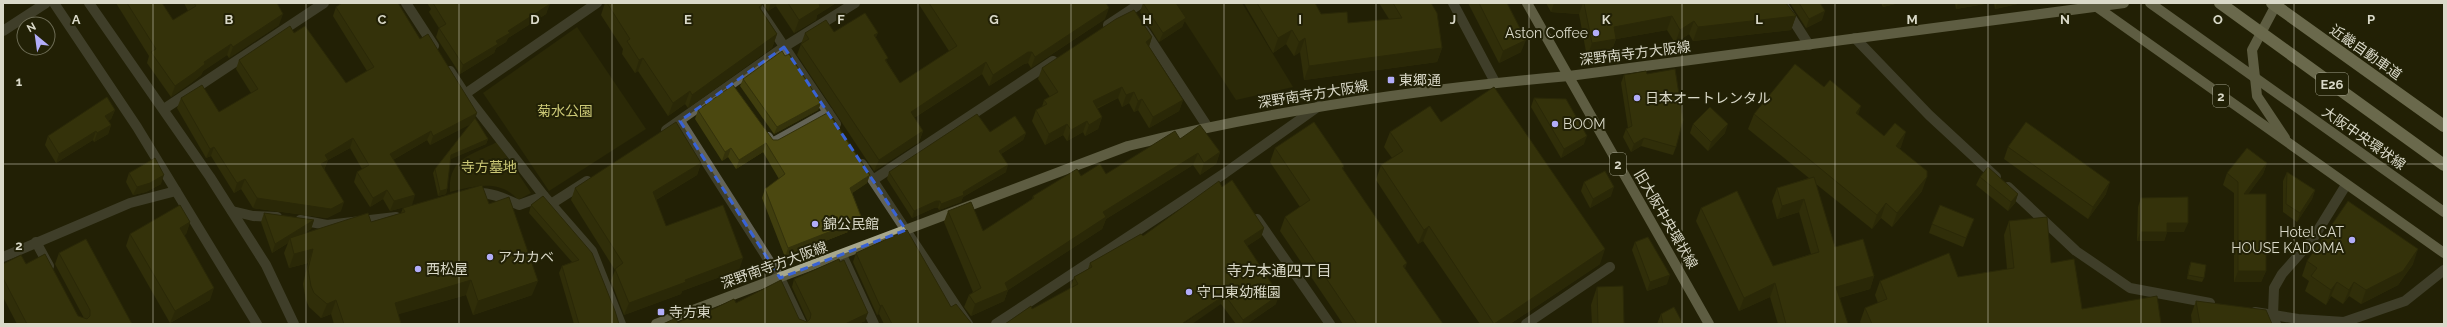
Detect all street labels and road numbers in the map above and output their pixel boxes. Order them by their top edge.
street label: 近畿自動車道 [2327,21,2405,83]
street label: 深野南寺方大阪線 [1578,38,1692,68]
road number: E26 [2316,73,2348,95]
street label: 深野南寺方大阪線 [1256,77,1370,111]
road number: 2 [2213,85,2229,107]
street label: 大阪中央環状線 [2319,103,2409,173]
road number: 2 [1610,153,1626,175]
street label: 旧大阪中央環状線 [1631,167,1701,271]
street label: 深野南寺方大阪線 [719,238,829,292]

